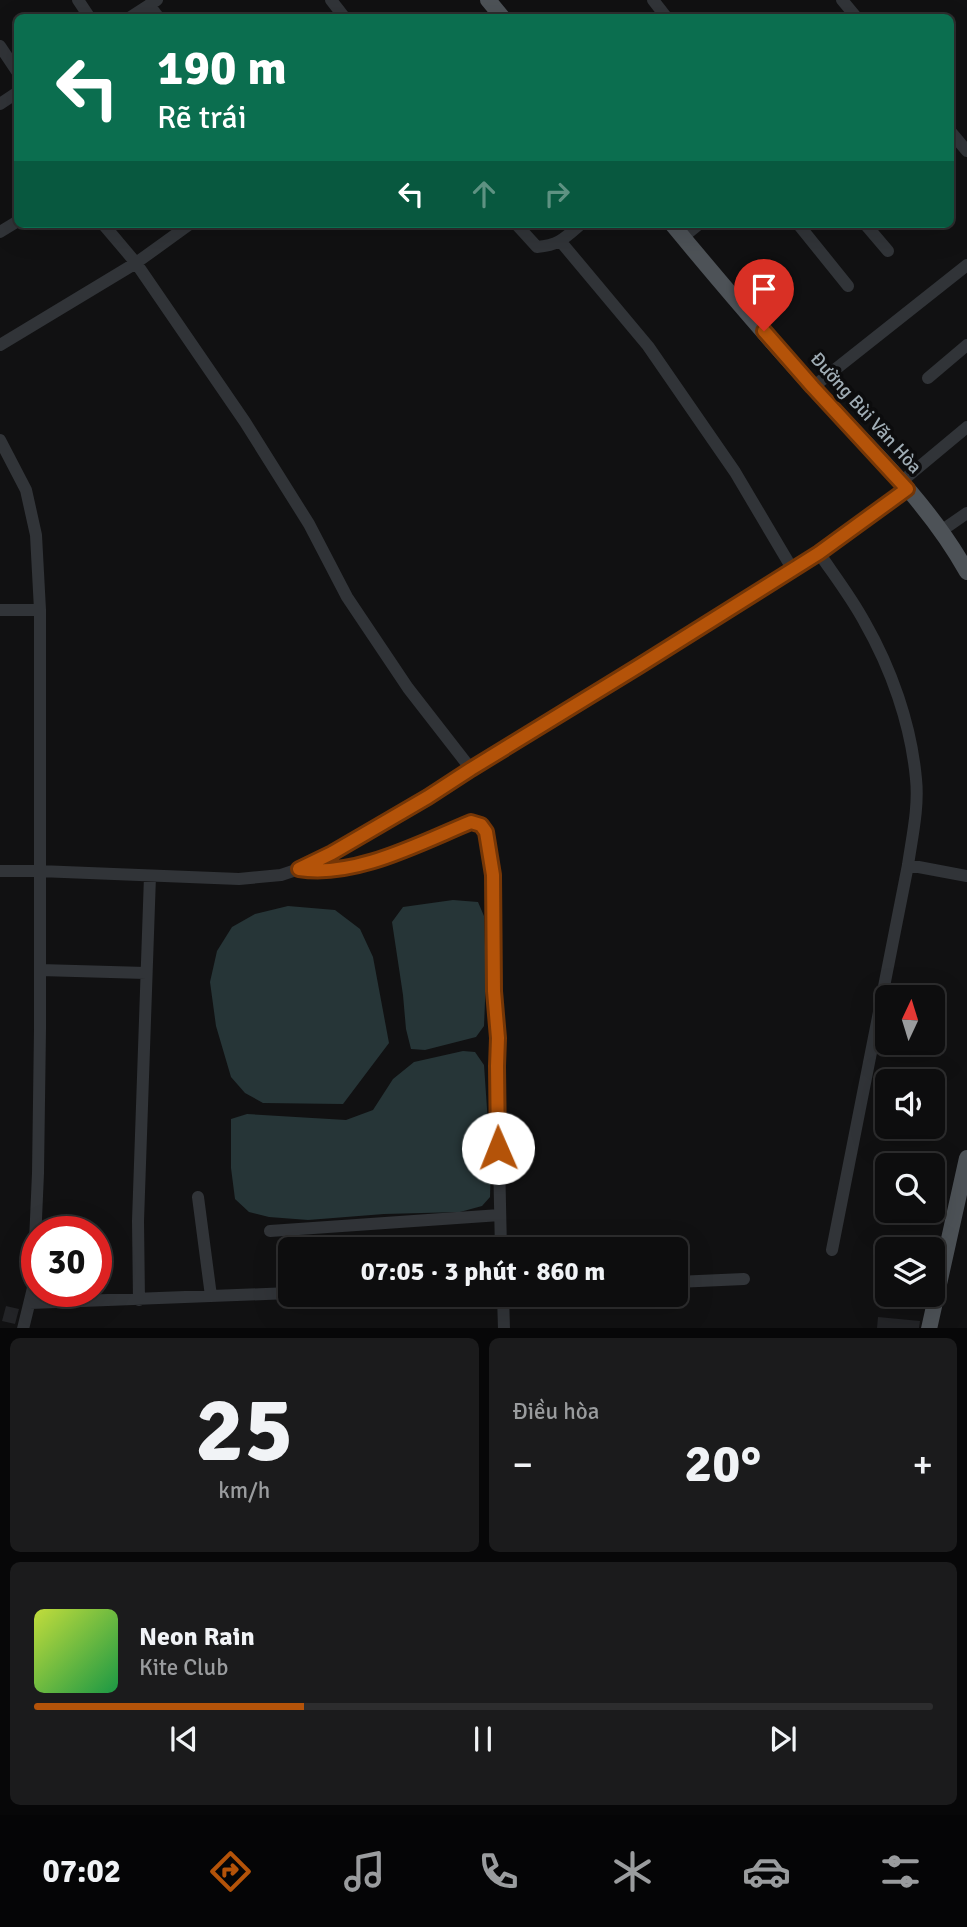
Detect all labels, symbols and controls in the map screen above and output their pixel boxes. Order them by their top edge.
text: 190 m [157,38,287,98]
icon: left [42,42,133,133]
text: Rẽ trái [157,98,247,137]
icon: left [392,175,430,213]
icon: ahead [465,175,503,213]
icon: right [538,175,576,213]
pin [734,259,794,331]
icon: arrive [745,270,783,308]
street label: Đường Bùi Văn Hòa [805,347,927,479]
north arrow [875,985,945,1055]
map controls [875,985,945,1307]
button: sound [875,1069,945,1139]
position arrow [461,1111,535,1185]
button: search [875,1153,945,1223]
speed limit sign: 30 [21,1216,112,1307]
button: layers [875,1237,945,1307]
text: 07:05 · 3 phút · 860 m [361,1256,605,1288]
text: 25 [195,1374,293,1487]
text: Điều hòa [513,1397,599,1426]
text: 20° [684,1432,761,1496]
text: − [513,1441,533,1488]
text: + [912,1441,933,1488]
text: km/h [218,1476,270,1505]
text: Neon Rain [139,1621,255,1653]
text: Kite Club [139,1653,228,1682]
icon: previous [165,1720,203,1758]
icon: pause [464,1720,502,1758]
icon: next [764,1720,802,1758]
icon: directions [206,1847,255,1896]
icon: music [340,1847,389,1896]
icon: phone [474,1847,523,1896]
icon: climate [608,1847,657,1896]
icon: car [742,1847,791,1896]
icon: filters [876,1847,925,1896]
text: 07:02 [42,1852,121,1891]

